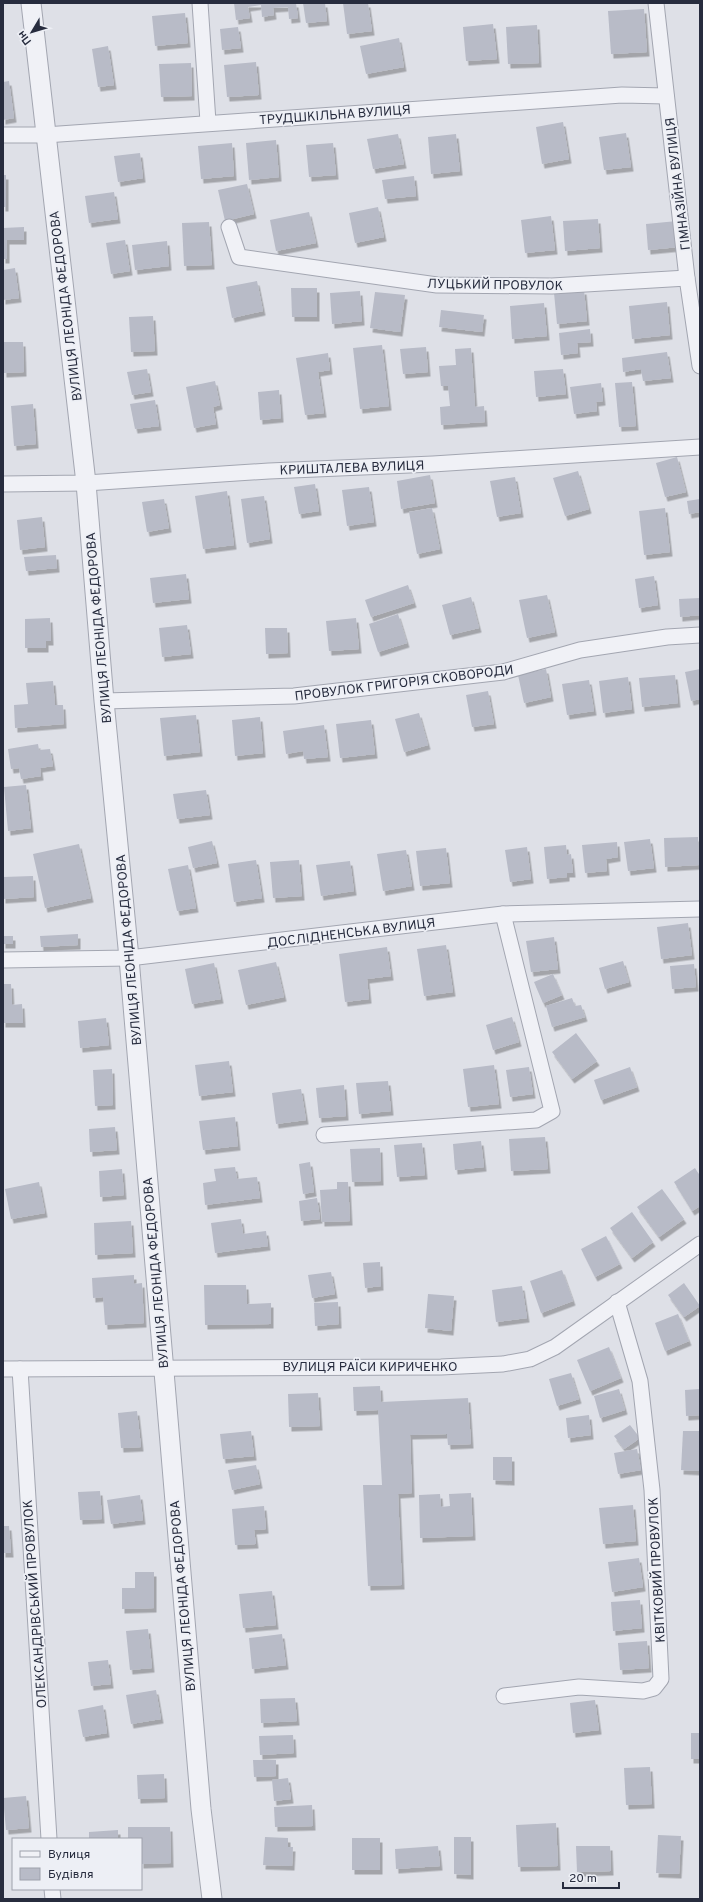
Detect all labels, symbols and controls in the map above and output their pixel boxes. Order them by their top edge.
north arrow [12,12,52,52]
text: Пн [15,27,35,48]
street label: ТРУДШКІЛЬНА ВУЛИЦЯ [259,103,411,129]
street label: ГІМНАЗІЙНА ВУЛИЦЯ [661,116,695,251]
street label: ВУЛИЦЯ ЛЕОНІДА ФЕДОРОВА [47,209,87,402]
street label: ЛУЦЬКИЙ ПРОВУЛОК [427,275,563,295]
street label: КРИШТАЛЕВА ВУЛИЦЯ [279,458,425,480]
street label: ВУЛИЦЯ ЛЕОНІДА ФЕДОРОВА [84,531,116,724]
street label: ПРОВУЛОК ГРИГОРІЯ СКОВОРОДИ [294,663,515,705]
street label: ВУЛИЦЯ ЛЕОНІДА ФЕДОРОВА [114,853,146,1046]
street label: ДОСЛІДНЕНСЬКА ВУЛИЦЯ [266,916,436,952]
street label: ВУЛИЦЯ ЛЕОНІДА ФЕДОРОВА [141,1176,173,1369]
street label: ВУЛИЦЯ РАЇСИ КИРИЧЕНКО [282,1358,458,1376]
street label: КВІТКОВИЙ ПРОВУЛОК [644,1497,670,1643]
street label: ОЛЕКСАНДРІВСЬКИЙ ПРОВУЛОК [19,1499,51,1709]
street label: ВУЛИЦЯ ЛЕОНІДА ФЕДОРОВА [168,1499,200,1692]
legend [12,1838,142,1890]
text: Вулиця [48,1847,90,1863]
scale bar [563,1864,619,1890]
text: Будівля [48,1867,94,1883]
text: 20 m [569,1871,597,1887]

